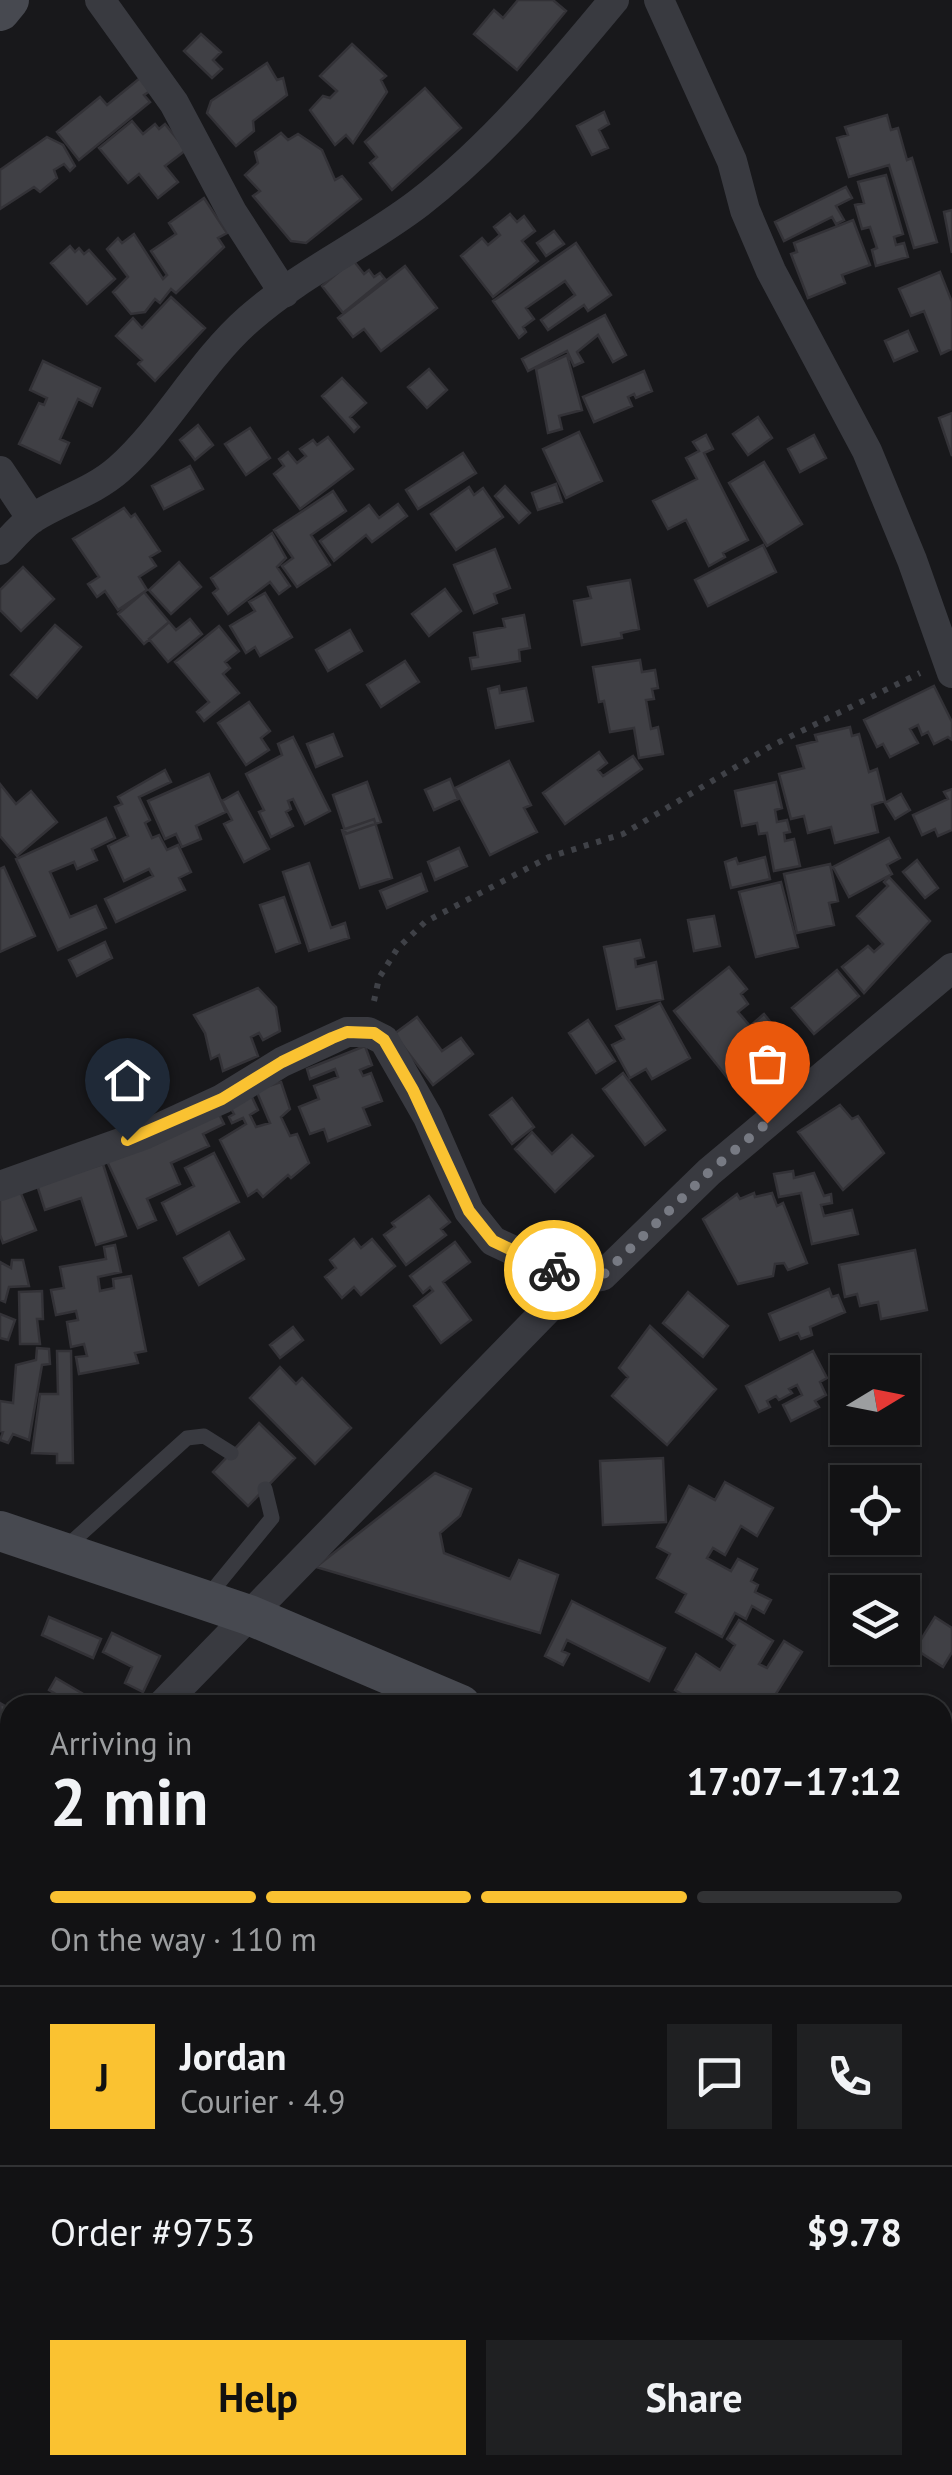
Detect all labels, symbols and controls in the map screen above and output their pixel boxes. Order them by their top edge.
pin [725,1021,810,1124]
icon: bag [740,1036,795,1091]
pin [85,1038,170,1141]
icon: home [100,1053,155,1108]
courier [504,1220,604,1320]
icon: bike [527,1243,582,1298]
north arrow [830,1355,920,1445]
map controls [830,1355,920,1665]
button: locate [830,1465,920,1555]
button: layers [830,1575,920,1665]
text: Arriving in [50,1722,192,1764]
text: 17:07–17:12 [687,1756,902,1805]
text: 2 min [50,1759,209,1843]
text: On the way · 110 m [50,1918,317,1960]
button: chat [667,2024,772,2129]
button: phone [797,2024,902,2129]
text: Jordan [180,2031,286,2080]
text: J [96,2052,109,2101]
text: Courier · 4.9 [180,2080,346,2122]
text: Order #9753 [50,2207,255,2256]
text: $9.78 [806,2207,902,2256]
button: Help [50,2340,466,2455]
button: Share [486,2340,902,2455]

